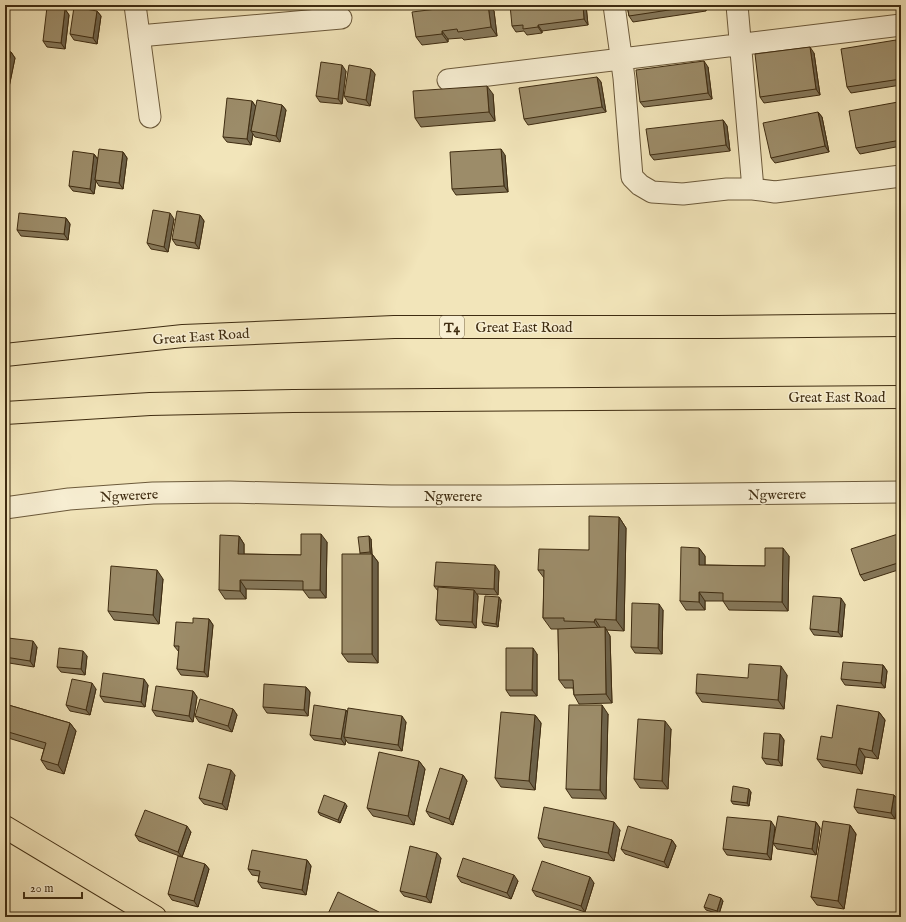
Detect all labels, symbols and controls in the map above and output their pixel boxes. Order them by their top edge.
road number: T4 [440,316,464,338]
street label: Great East Road [476,319,573,337]
street label: Great East Road [152,325,250,349]
street label: Great East Road [789,389,886,407]
street label: Ngwerere [99,485,159,507]
street label: Ngwerere [748,485,807,505]
street label: Ngwerere [424,488,483,506]
scale bar [24,874,82,900]
text: 20 m [30,881,53,896]

